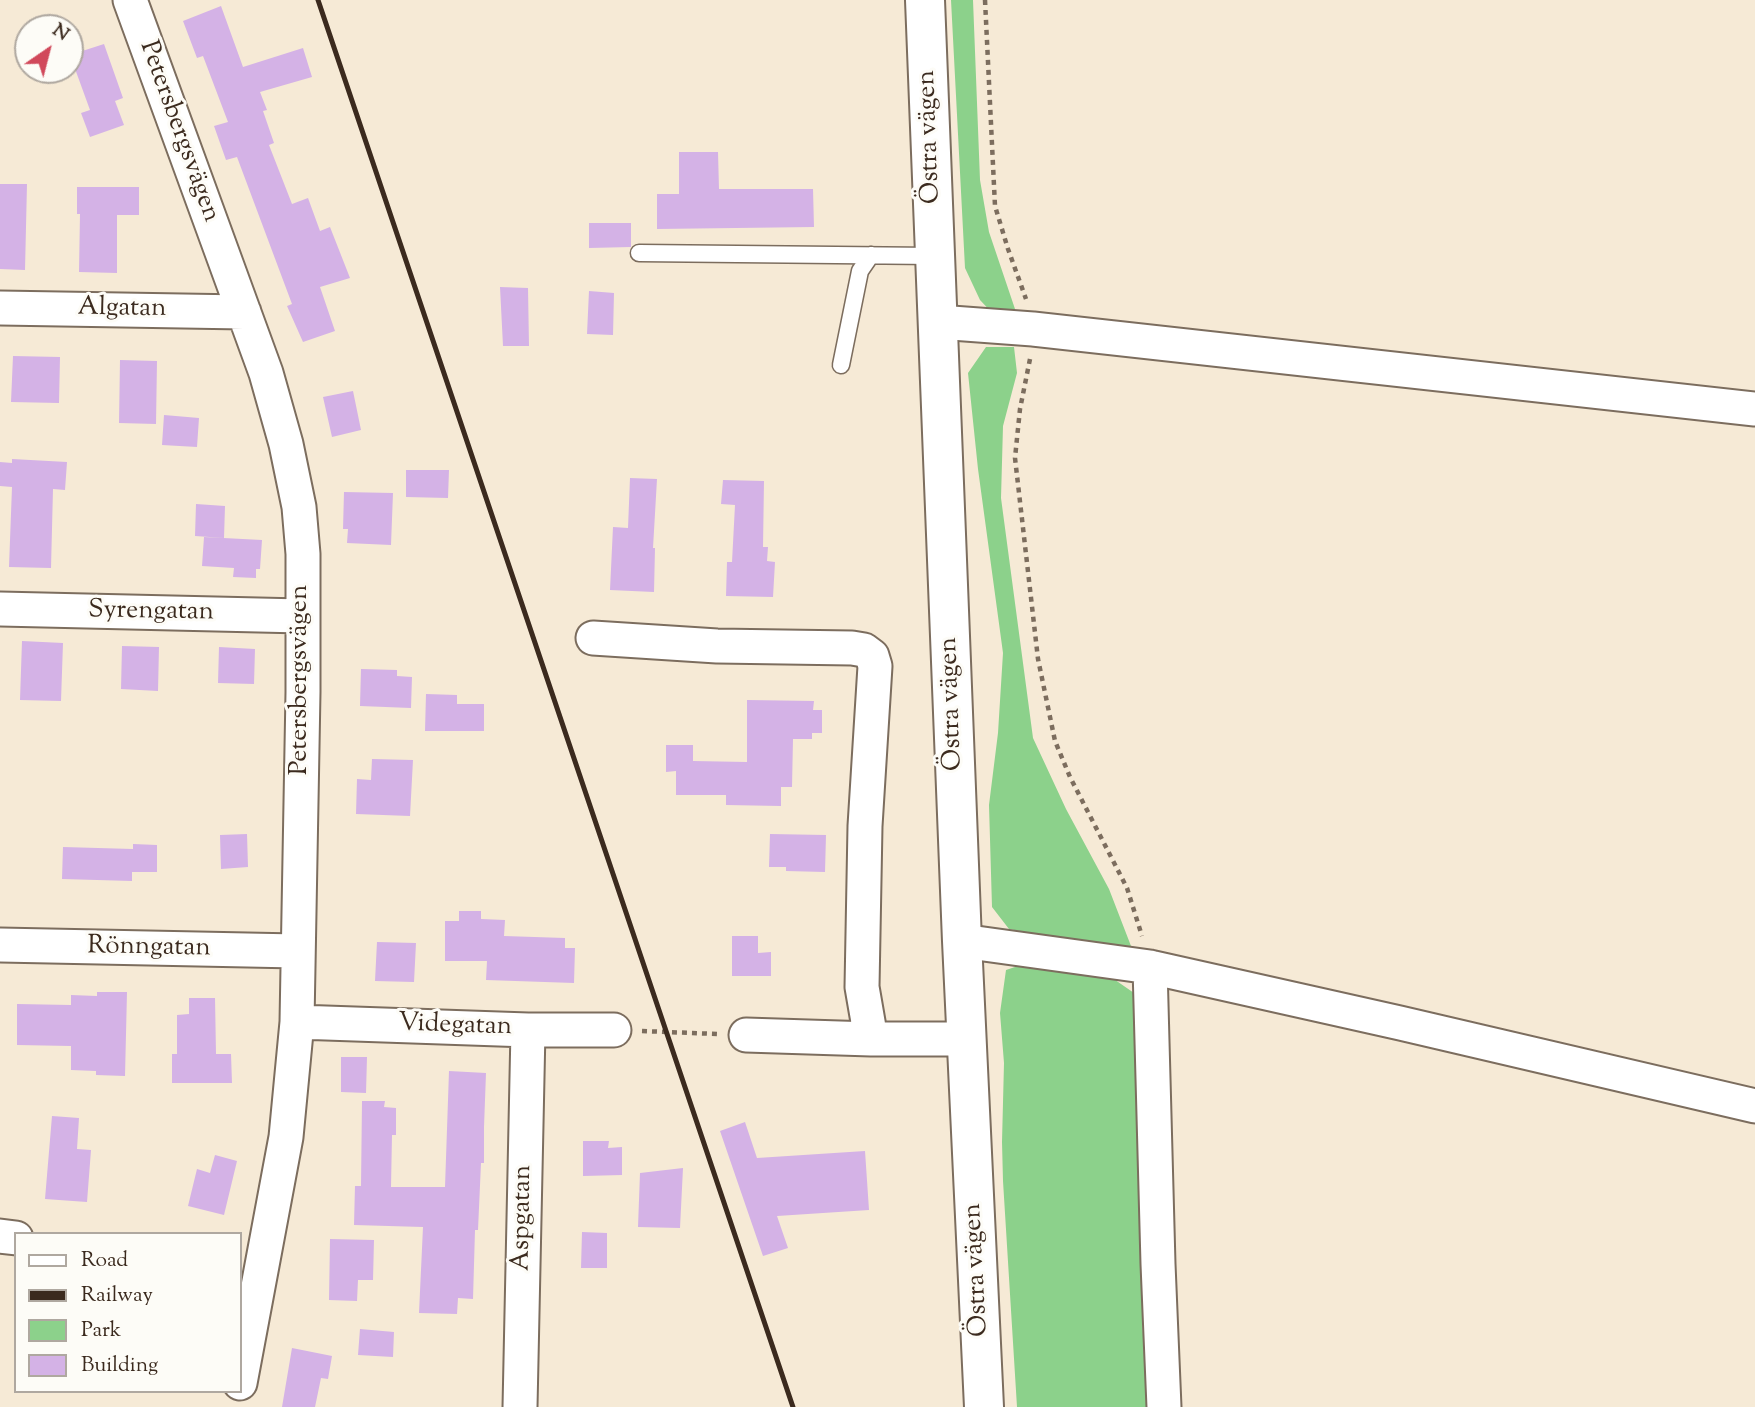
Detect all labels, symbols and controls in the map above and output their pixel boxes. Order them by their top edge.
north arrow [14,14,84,84]
text: N [46,18,74,48]
street label: Petersbergsvägen [131,37,225,227]
street label: Östra vägen [913,70,949,204]
street label: Algatan [77,294,167,326]
street label: Petersbergsvägen [286,585,318,775]
street label: Syrengatan [88,596,214,630]
street label: Östra vägen [935,637,971,771]
street label: Rönngatan [87,932,211,966]
street label: Videgatan [398,1009,512,1045]
street label: Aspgatan [507,1165,541,1271]
street label: Östra vägen [959,1202,997,1338]
legend [14,1232,242,1393]
text: Road [81,1246,128,1276]
text: Railway [81,1281,153,1311]
text: Park [81,1316,121,1346]
text: Building [81,1351,158,1381]

